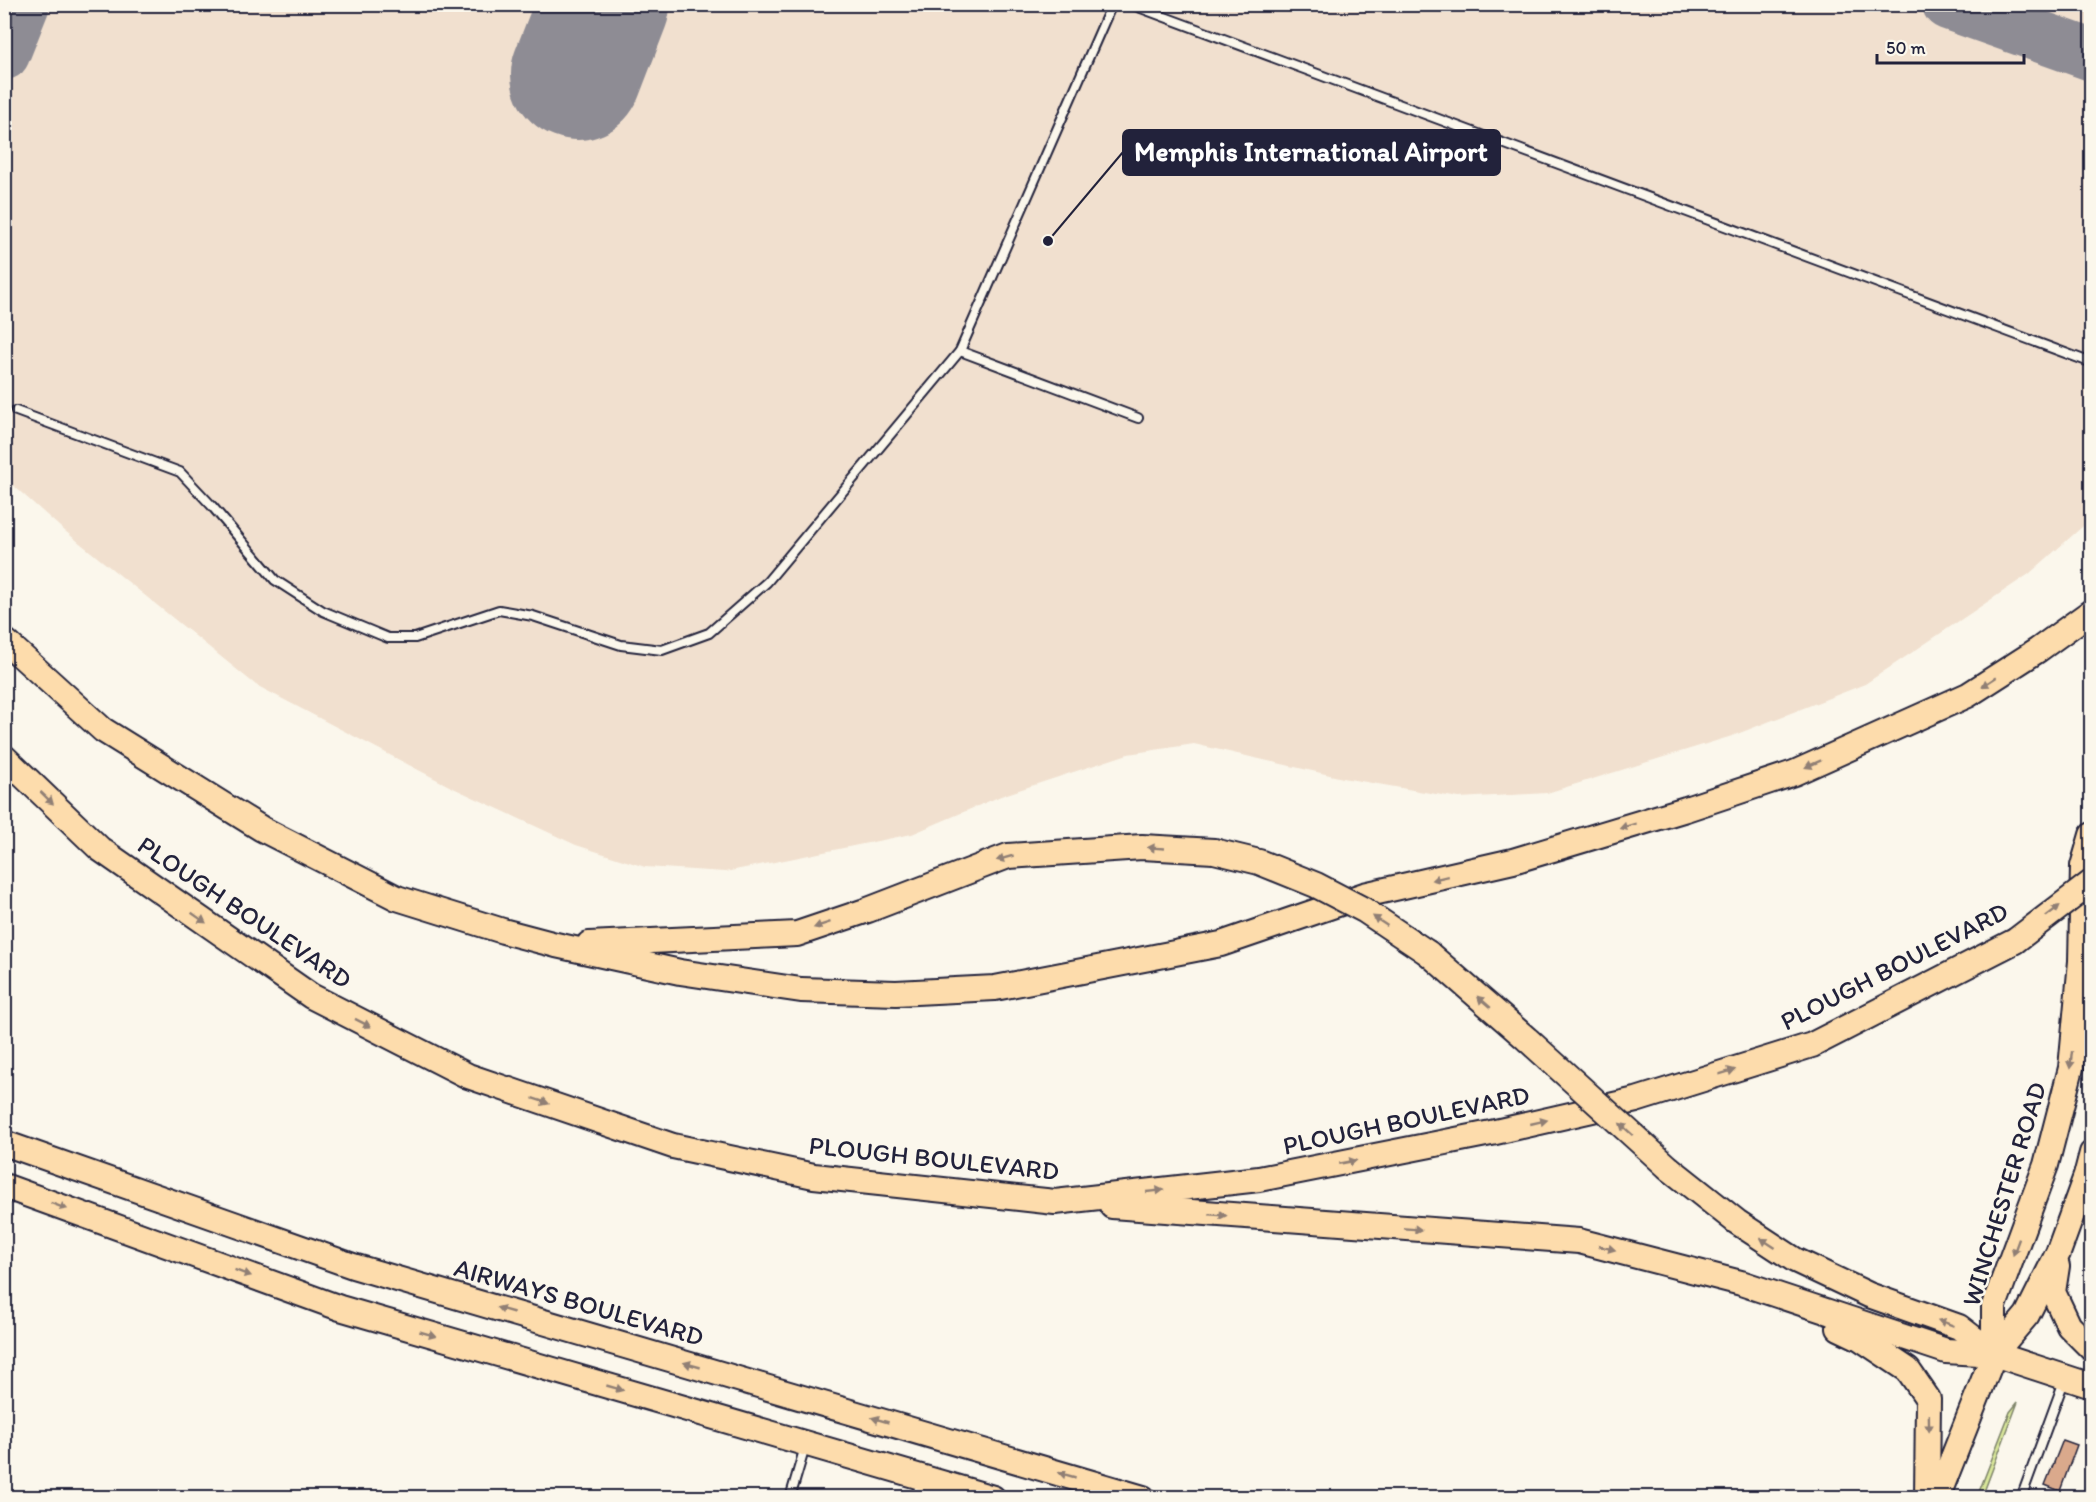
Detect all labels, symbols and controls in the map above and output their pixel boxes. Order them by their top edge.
scale bar [1877,27,2024,65]
text: 50 m [1886,37,1926,59]
callout: Memphis International Airport [1123,130,1500,175]
text: Memphis International Airport [1134,135,1488,168]
one-way arrow [1981,676,1997,687]
one-way arrow [1804,760,1821,769]
one-way arrow [39,791,54,805]
one-way arrow [1619,822,1637,831]
street label: PLOUGH BOULEVARD [132,828,358,996]
one-way arrow [1146,843,1165,852]
one-way arrow [996,854,1014,863]
one-way arrow [1430,874,1449,883]
street label: PLOUGH BOULEVARD [1775,895,2013,1037]
one-way arrow [2046,906,2061,918]
one-way arrow [191,912,207,924]
one-way arrow [1372,915,1388,926]
one-way arrow [813,921,831,931]
one-way arrow [1476,995,1491,1008]
one-way arrow [355,1018,372,1028]
one-way arrow [2067,1051,2076,1070]
one-way arrow [1718,1066,1736,1076]
street label: PLOUGH BOULEVARD [1280,1078,1532,1162]
street label: WINCHESTER ROAD [1955,1078,2053,1310]
one-way arrow [533,1097,551,1107]
one-way arrow [1530,1117,1548,1127]
one-way arrow [1619,1123,1634,1136]
street label: PLOUGH BOULEVARD [807,1129,1061,1187]
one-way arrow [1339,1157,1358,1166]
one-way arrow [1146,1186,1165,1196]
one-way arrow [51,1201,69,1211]
one-way arrow [1209,1210,1228,1220]
one-way arrow [1403,1224,1422,1234]
one-way arrow [1761,1237,1777,1249]
one-way arrow [2011,1238,2020,1256]
one-way arrow [1597,1243,1616,1253]
street label: AIRWAYS BOULEVARD [451,1251,707,1353]
one-way arrow [234,1268,252,1278]
one-way arrow [496,1305,514,1314]
one-way arrow [1937,1317,1955,1327]
one-way arrow [419,1330,437,1339]
one-way arrow [683,1360,701,1369]
one-way arrow [606,1384,624,1393]
one-way arrow [1924,1413,1933,1432]
one-way arrow [870,1415,888,1424]
one-way arrow [1058,1470,1076,1479]

